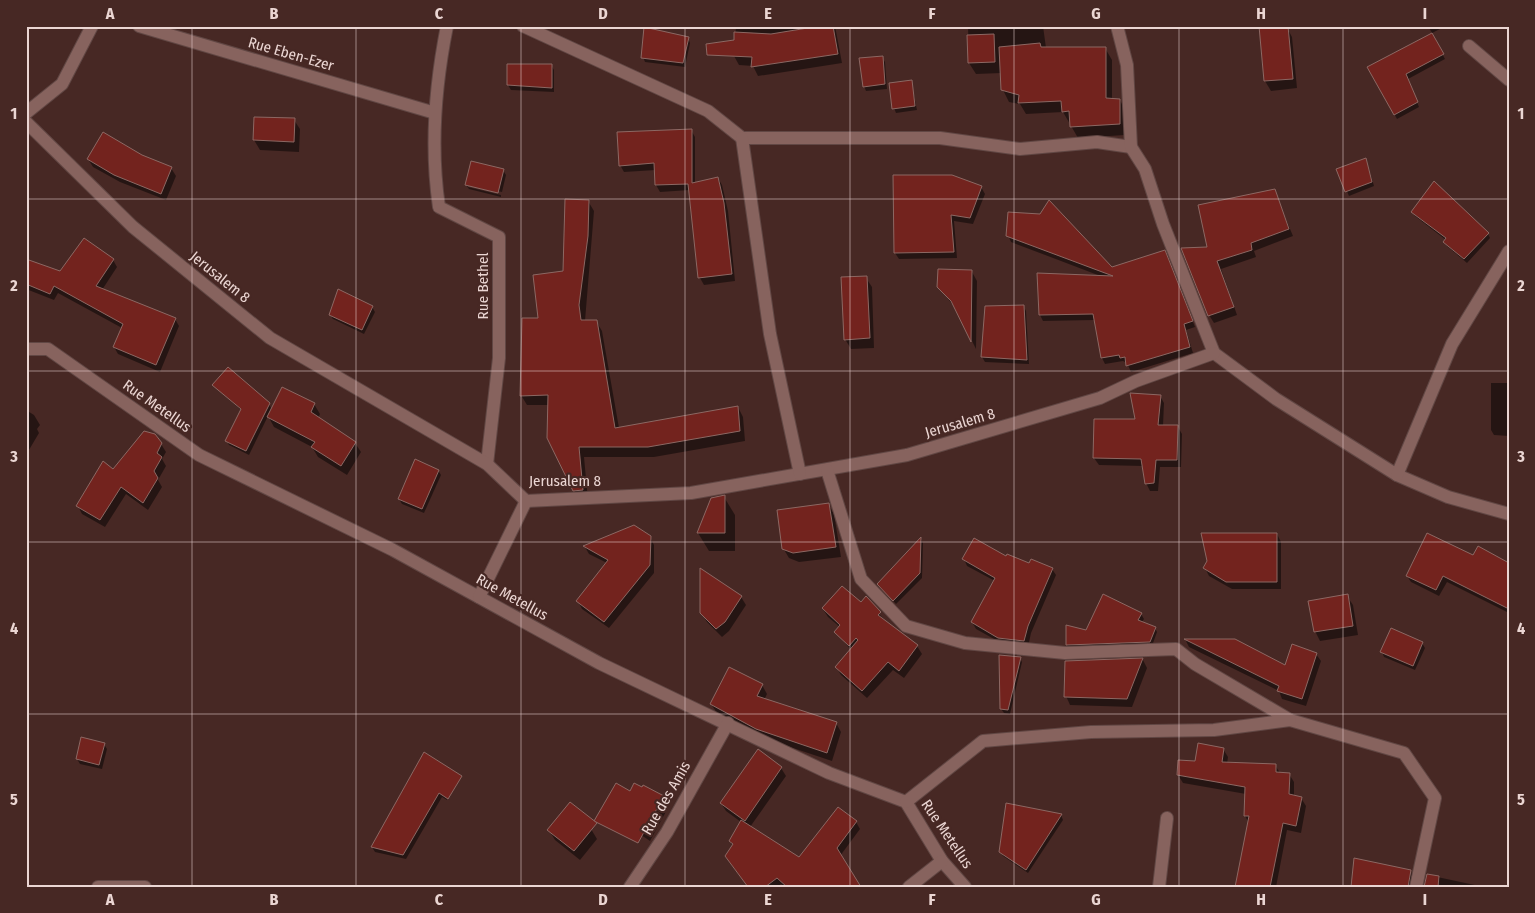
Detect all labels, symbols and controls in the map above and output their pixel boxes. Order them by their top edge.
text: A [105,4,115,23]
text: B [270,4,279,23]
text: C [435,4,444,23]
text: D [598,4,608,23]
text: E [764,4,772,23]
text: F [928,4,936,23]
text: G [1091,4,1101,23]
text: H [1256,4,1266,23]
text: I [1423,4,1427,23]
street label: Rue Eben-Ezer [246,33,337,75]
text: 1 [11,104,17,123]
text: 1 [1518,104,1524,123]
street label: Jerusalem 8 [186,247,254,307]
street label: Rue Bethel [474,253,492,319]
text: 2 [9,276,18,295]
text: 2 [1516,276,1525,295]
street label: Rue Metellus [119,376,195,436]
street label: Jerusalem 8 [923,404,997,442]
text: 3 [9,447,18,466]
text: 3 [1516,447,1525,466]
street label: Jerusalem 8 [529,472,601,490]
street label: Rue Metellus [473,570,551,624]
text: 4 [10,619,18,638]
text: 4 [1517,619,1525,638]
street label: Rue des Amis [638,758,694,838]
text: 5 [10,790,18,809]
text: 5 [1517,790,1525,809]
street label: Rue Metellus [917,796,977,872]
text: A [105,890,115,909]
text: B [270,890,279,909]
text: C [435,890,444,909]
text: D [598,890,608,909]
text: E [764,890,772,909]
text: F [928,890,936,909]
text: G [1091,890,1101,909]
text: H [1256,890,1266,909]
text: I [1423,890,1427,909]

